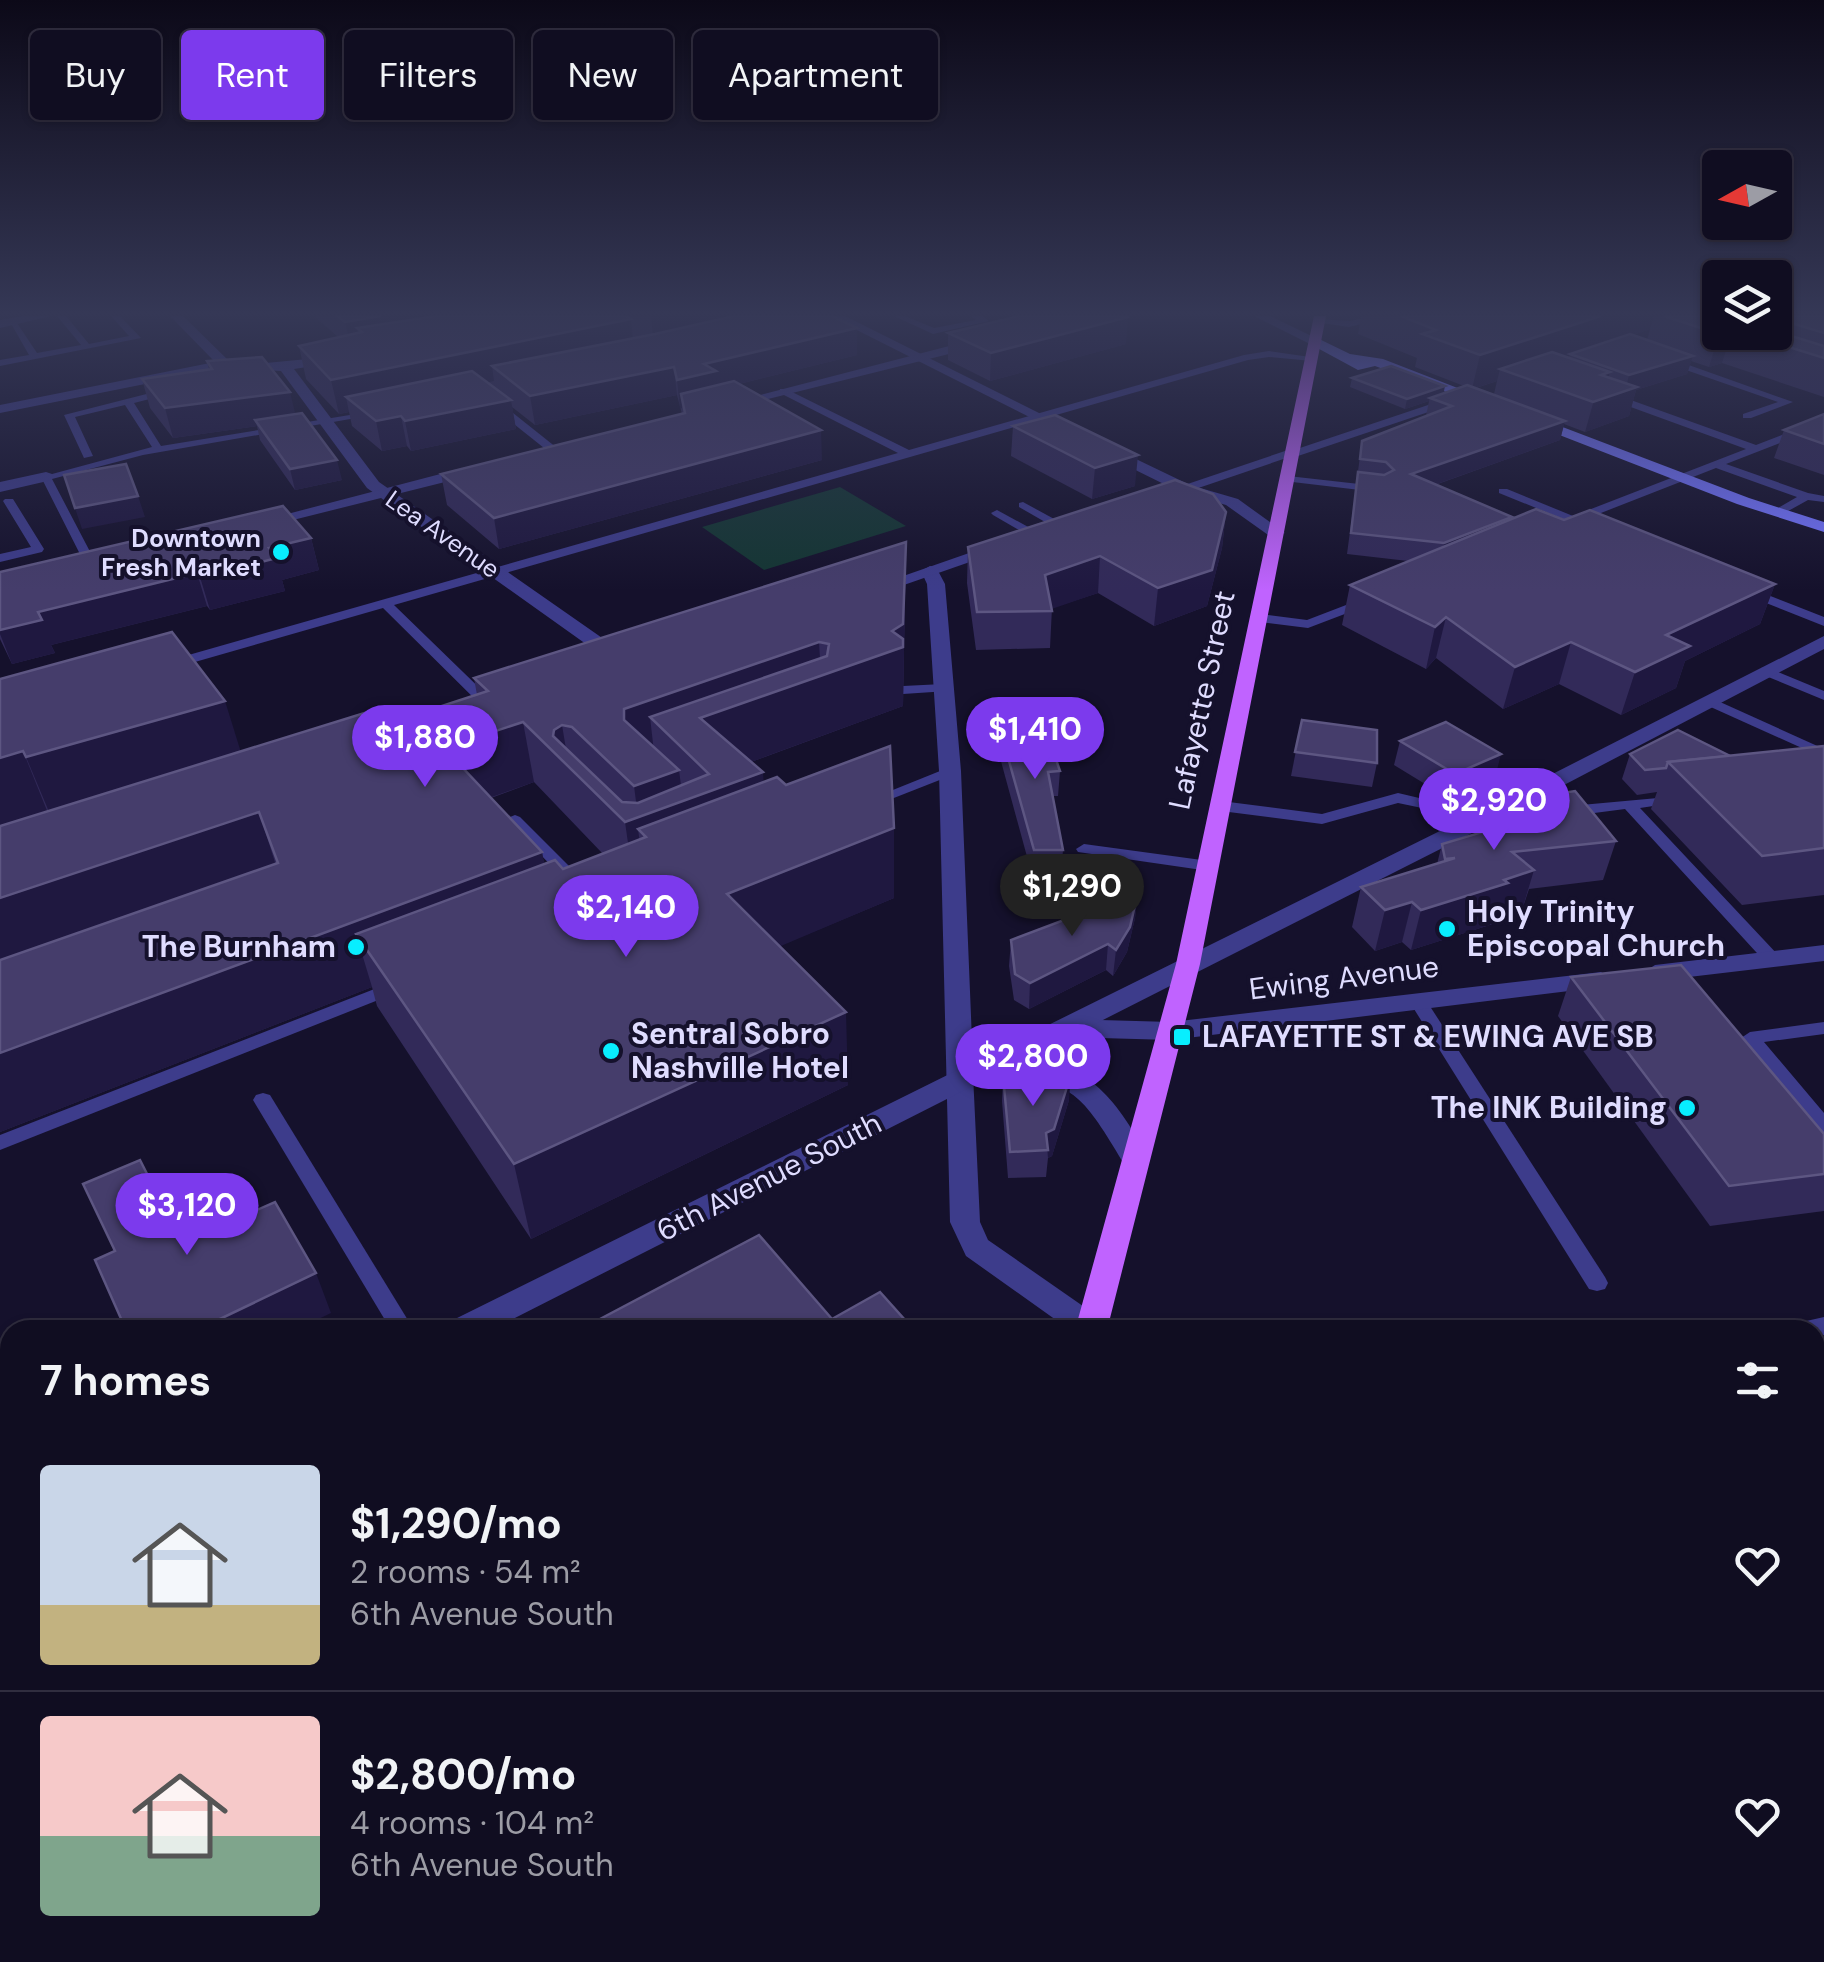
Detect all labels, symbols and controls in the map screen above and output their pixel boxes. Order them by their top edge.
chip: Buy [30,30,161,120]
chip: Rent [181,30,324,120]
chip: Filters [344,30,513,120]
chip: New [533,30,673,120]
chip: Apartment [693,30,938,120]
north arrow [1702,150,1792,240]
map controls [1702,150,1792,350]
button: layers [1702,260,1792,350]
street label: Lea Avenue [379,483,506,586]
place label: Downtown Fresh Market [101,522,261,584]
marker: Downtown Fresh Market [270,541,292,563]
street label: Lafayette Street [1159,587,1244,813]
pin: $1,410 [954,697,1116,782]
pin: $1,880 [344,705,506,790]
text: $1,410 [988,708,1082,750]
text: $1,880 [374,716,476,758]
pin: $2,920 [1413,768,1575,853]
text: $2,920 [1441,779,1547,821]
pin: $1,290 [991,854,1153,939]
text: $1,290 [1022,865,1122,907]
pin: $2,140 [545,875,707,960]
text: $2,140 [576,886,676,928]
place label: Holy Trinity Episcopal Church [1467,892,1725,965]
marker: Holy Trinity Episcopal Church [1436,918,1458,940]
place label: The Burnham [142,927,336,966]
marker: The Burnham [345,936,367,958]
street label: Ewing Avenue [1247,947,1441,1008]
place label: Sentral Sobro Nashville Hotel [631,1014,849,1087]
place label: LAFAYETTE ST & EWING AVE SB [1202,1017,1654,1056]
pin: $2,800 [952,1024,1114,1109]
marker: LAFAYETTE ST & EWING AVE SB [1171,1026,1193,1048]
text: $2,800 [978,1035,1088,1077]
marker: Sentral Sobro Nashville Hotel [600,1040,622,1062]
place label: The INK Building [1431,1088,1667,1127]
marker: The INK Building [1676,1097,1698,1119]
street label: 6th Avenue South [650,1103,888,1250]
pin: $3,120 [106,1173,268,1258]
text: $3,120 [137,1184,237,1226]
text: 7 homes [40,1353,211,1408]
icon: filters [1730,1353,1785,1408]
text: $1,290/mo [350,1496,562,1551]
icon: home [120,1505,240,1625]
icon: heart [1730,1538,1785,1593]
text: 2 rooms · 54 m² [350,1551,581,1593]
text: 6th Avenue South [350,1593,614,1635]
text: $2,800/mo [350,1747,576,1802]
icon: home [120,1756,240,1876]
icon: heart [1730,1789,1785,1844]
text: 4 rooms · 104 m² [350,1802,594,1844]
text: 6th Avenue South [350,1844,614,1886]

